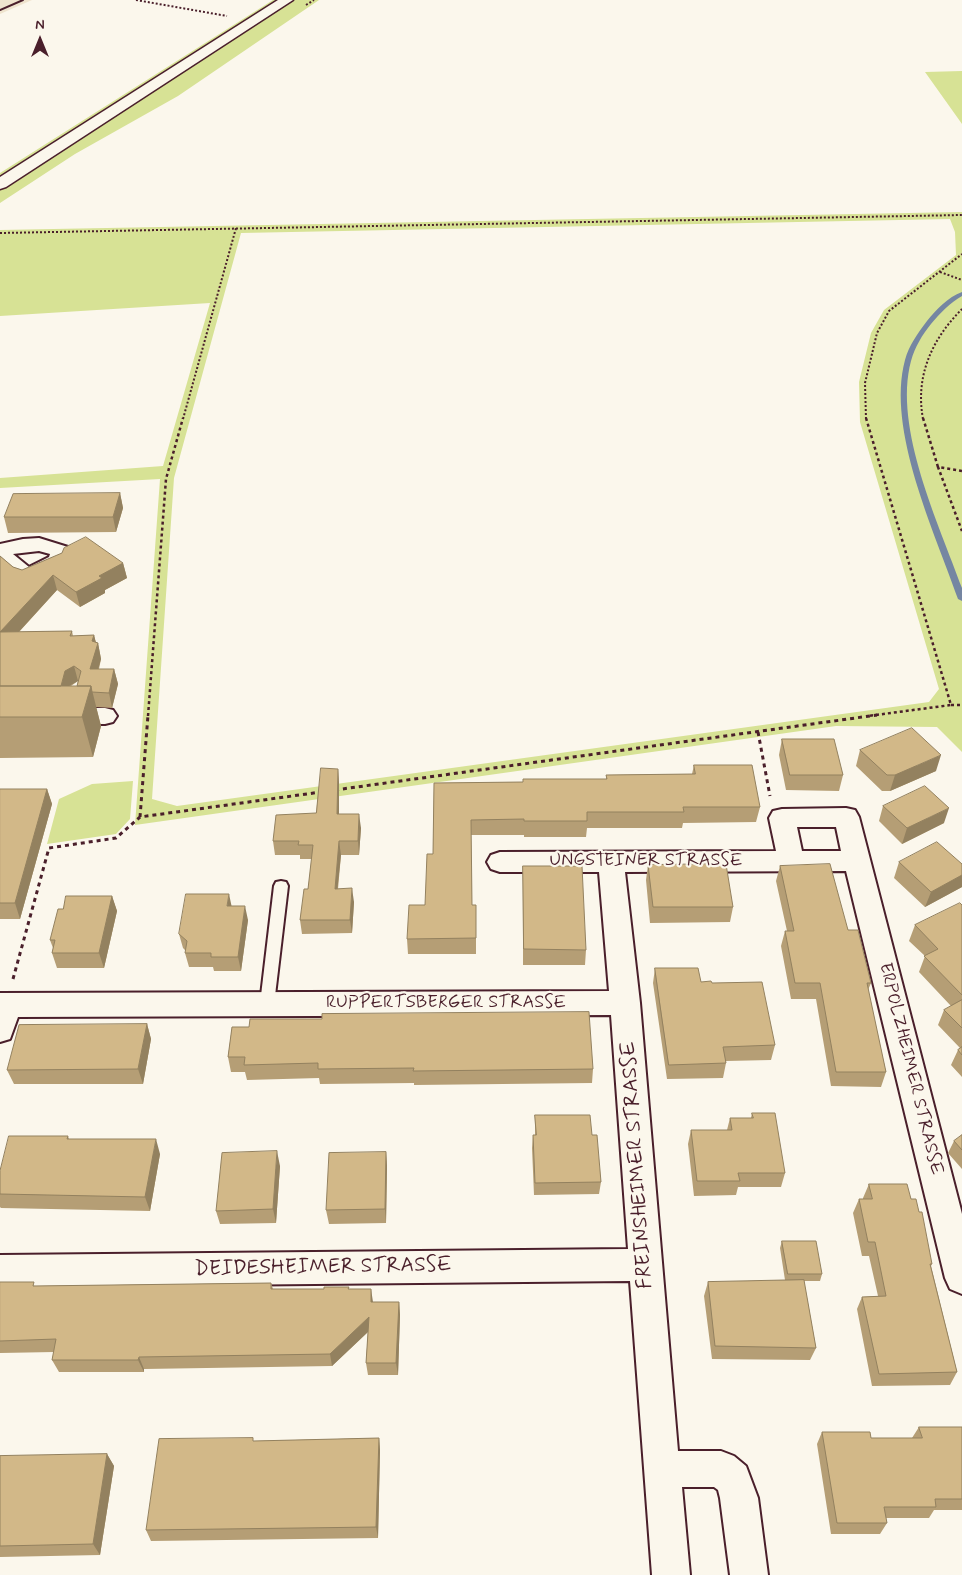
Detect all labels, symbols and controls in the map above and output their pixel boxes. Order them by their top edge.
north arrow [15,15,65,65]
text: N [35,16,45,34]
street label: UNGSTEINER STRASSE [549,850,743,872]
street label: ERPOLZHEIMER STRASSE [873,961,947,1177]
street label: RUPPERTSBERGER STRASSE [326,992,566,1014]
street label: FREINSHEIMER STRASSE [617,1040,659,1290]
street label: DEIDESHEIMER STRASSE [194,1253,452,1283]

